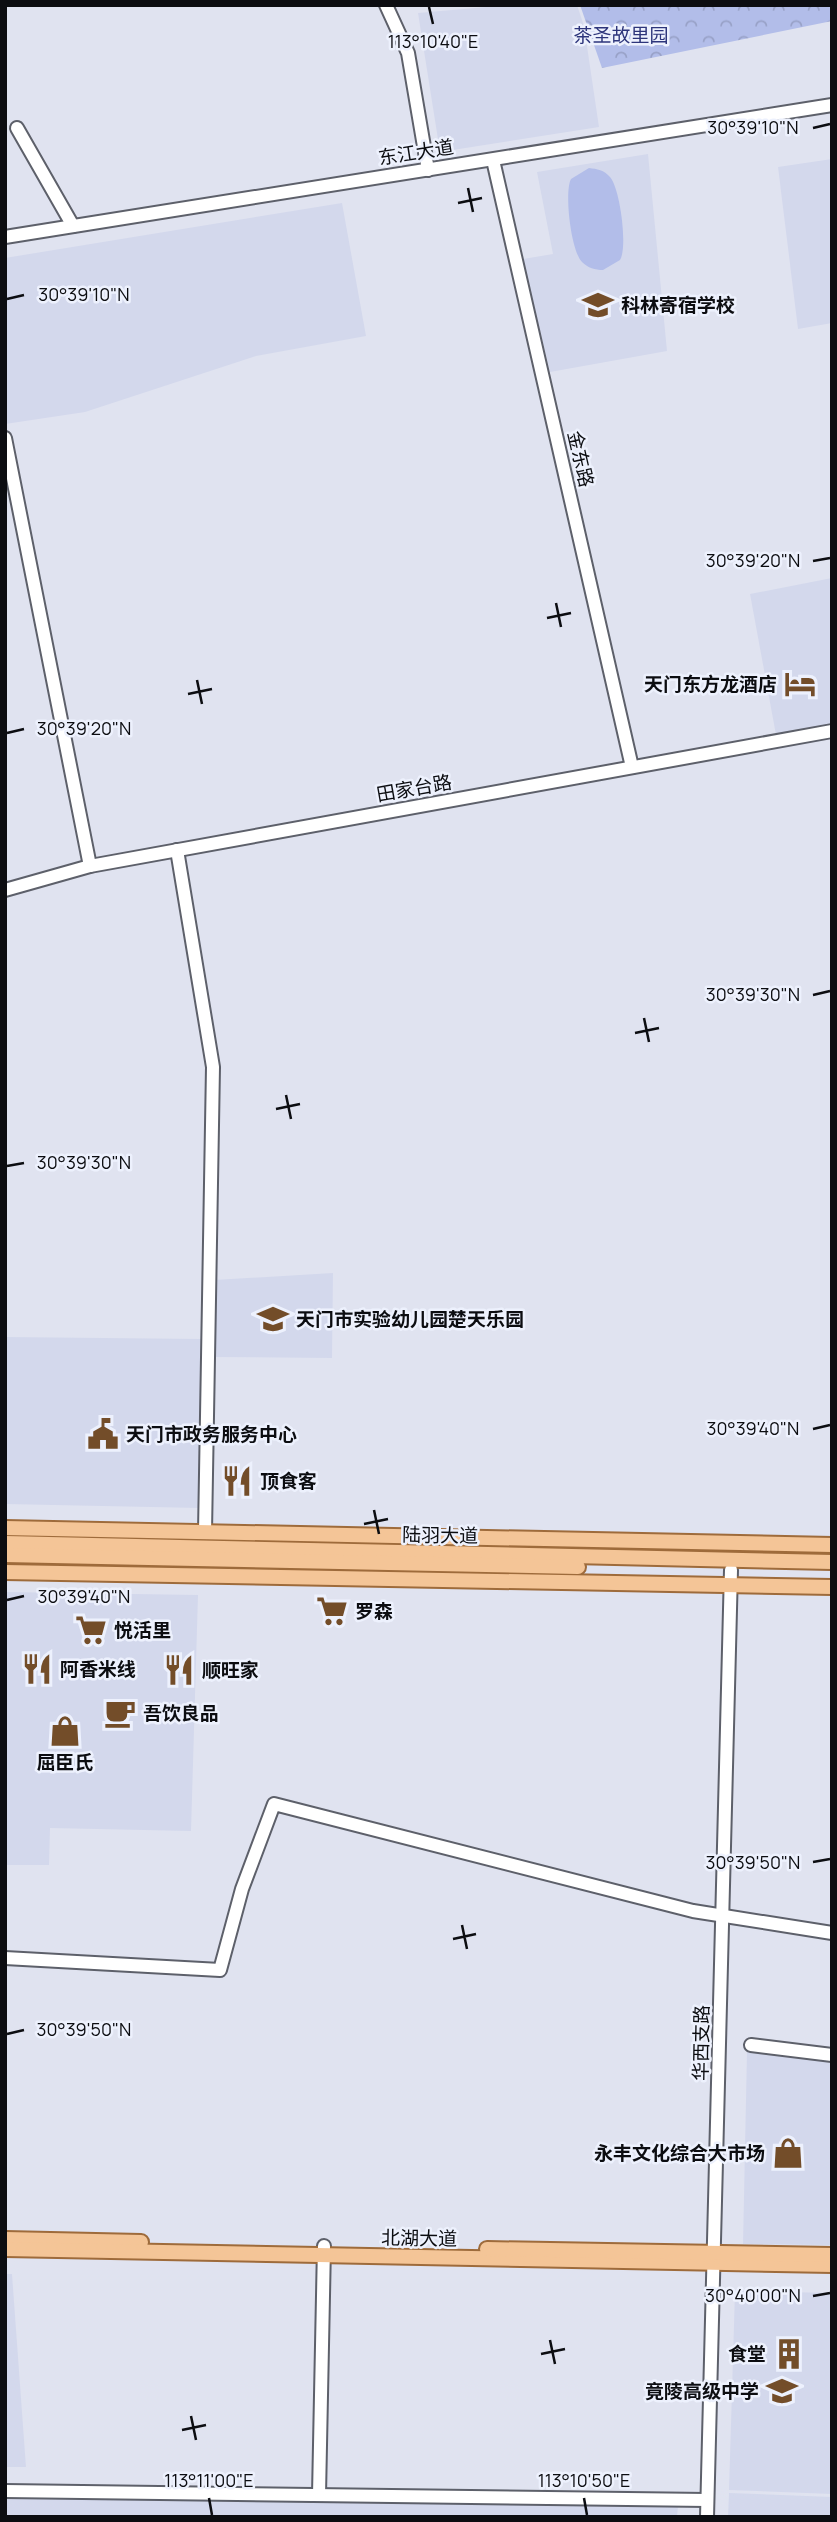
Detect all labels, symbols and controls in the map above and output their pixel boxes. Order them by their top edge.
park label: 茶圣故里园 [573,22,669,48]
text: 113°10'40"E [388,29,478,53]
text: 30°39'10"N [707,115,799,139]
street label: 东江大道 [376,133,456,171]
text: 30°39'10"N [38,282,130,306]
school or university icon: 科林寄宿学校 [581,288,615,322]
place label: 科林寄宿学校 [621,292,735,318]
street label: 金东路 [562,428,600,490]
text: 30°39'20"N [706,548,800,572]
hotel icon: 天门东方龙酒店 [783,667,817,701]
place label: 天门东方龙酒店 [644,671,777,697]
text: 30°39'20"N [37,716,131,740]
street label: 田家台路 [374,769,454,807]
text: 30°39'30"N [706,982,800,1006]
text: 30°39'30"N [37,1150,131,1174]
school or university icon: 天门市实验幼儿园楚天乐园 [256,1302,290,1336]
place label: 天门市实验幼儿园楚天乐园 [296,1306,524,1332]
text: 30°39'40"N [707,1416,799,1440]
public building icon: 天门市政务服务中心 [86,1417,120,1451]
place label: 天门市政务服务中心 [126,1421,297,1447]
restaurant icon: 顶食客 [220,1464,254,1498]
place label: 顶食客 [260,1468,317,1494]
street label: 陆羽大道 [402,1521,478,1549]
text: 30°39'40"N [38,1584,130,1608]
supermarket icon: 罗森 [315,1594,349,1628]
place label: 罗森 [355,1598,393,1624]
supermarket icon: 悦活里 [74,1613,108,1647]
place label: 悦活里 [114,1617,171,1643]
restaurant icon: 阿香米线 [20,1652,54,1686]
restaurant icon: 顺旺家 [162,1653,196,1687]
place label: 阿香米线 [60,1656,136,1682]
place label: 顺旺家 [202,1657,259,1683]
cafe icon: 吾饮良品 [103,1696,137,1730]
place label: 吾饮良品 [143,1700,219,1726]
shop icon: 屈臣氏 [48,1714,82,1748]
place label: 屈臣氏 [36,1749,94,1775]
text: 30°39'50"N [706,1850,800,1874]
street label: 华西支路 [687,2005,715,2081]
text: 30°39'50"N [37,2017,131,2041]
shop icon: 永丰文化综合大市场 [771,2136,805,2170]
place label: 永丰文化综合大市场 [594,2140,765,2166]
street label: 北湖大道 [381,2224,457,2252]
text: 30°40'00"N [705,2283,801,2307]
building icon: 食堂 [772,2337,806,2371]
place label: 食堂 [728,2341,766,2367]
school or university icon: 竟陵高级中学 [765,2374,799,2408]
place label: 竟陵高级中学 [645,2378,759,2404]
text: 113°11'00"E [164,2468,254,2492]
text: 113°10'50"E [538,2468,630,2492]

